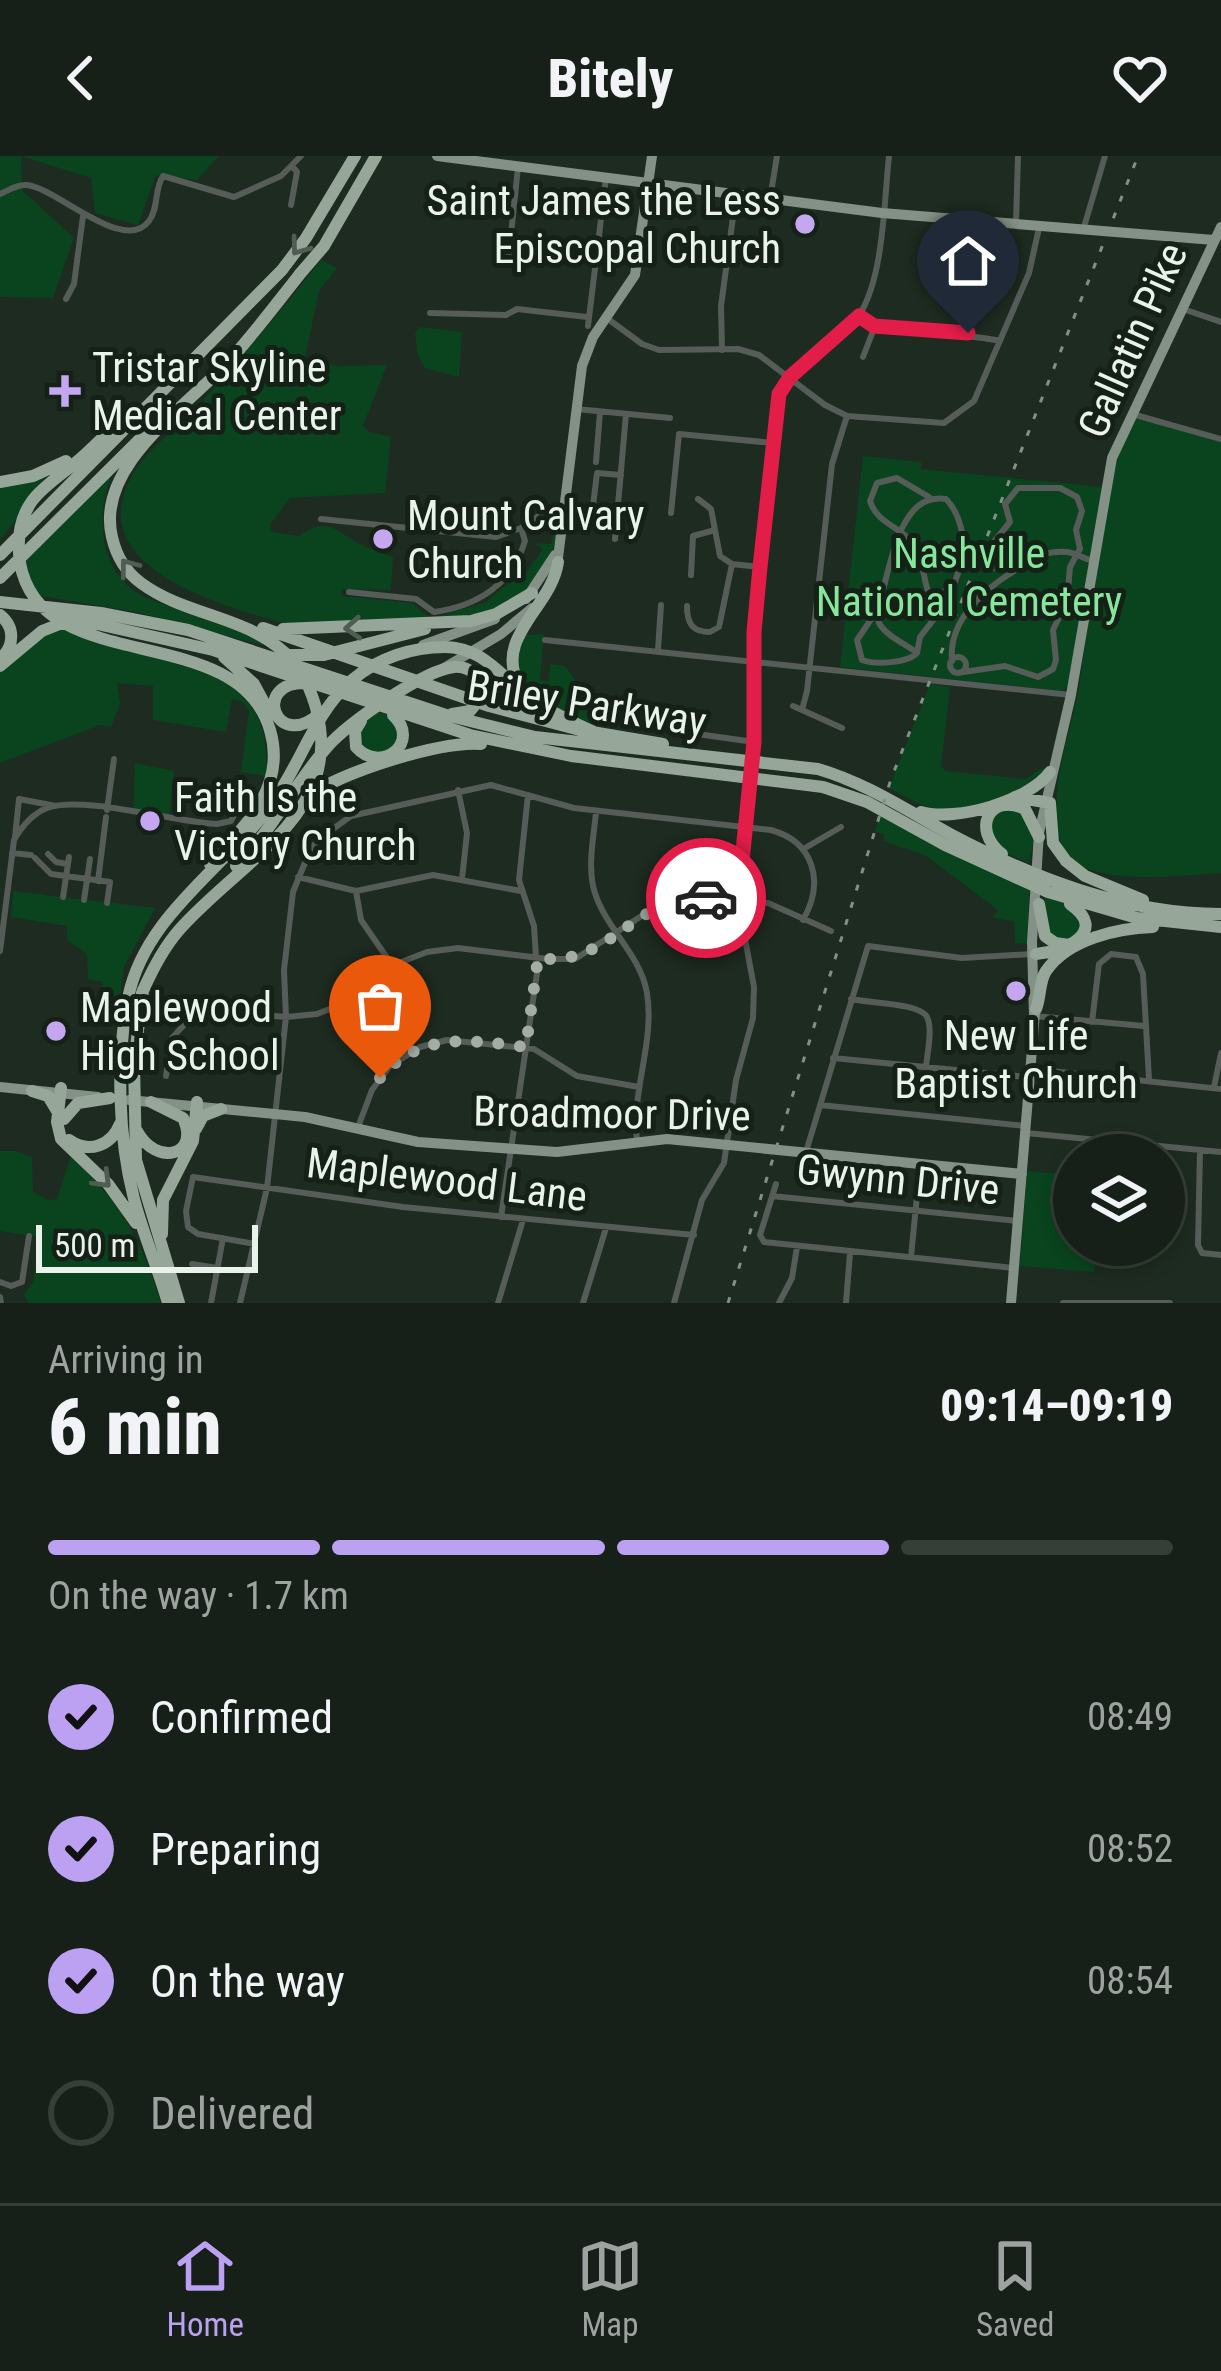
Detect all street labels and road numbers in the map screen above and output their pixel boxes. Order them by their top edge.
street label: Gallatin Pike [1068,235,1197,445]
street label: Briley Parkway [464,660,710,747]
street label: Broadmoor Drive [473,1087,751,1140]
street label: Maplewood Lane [304,1138,590,1221]
street label: Gwynn Drive [794,1144,1002,1215]

